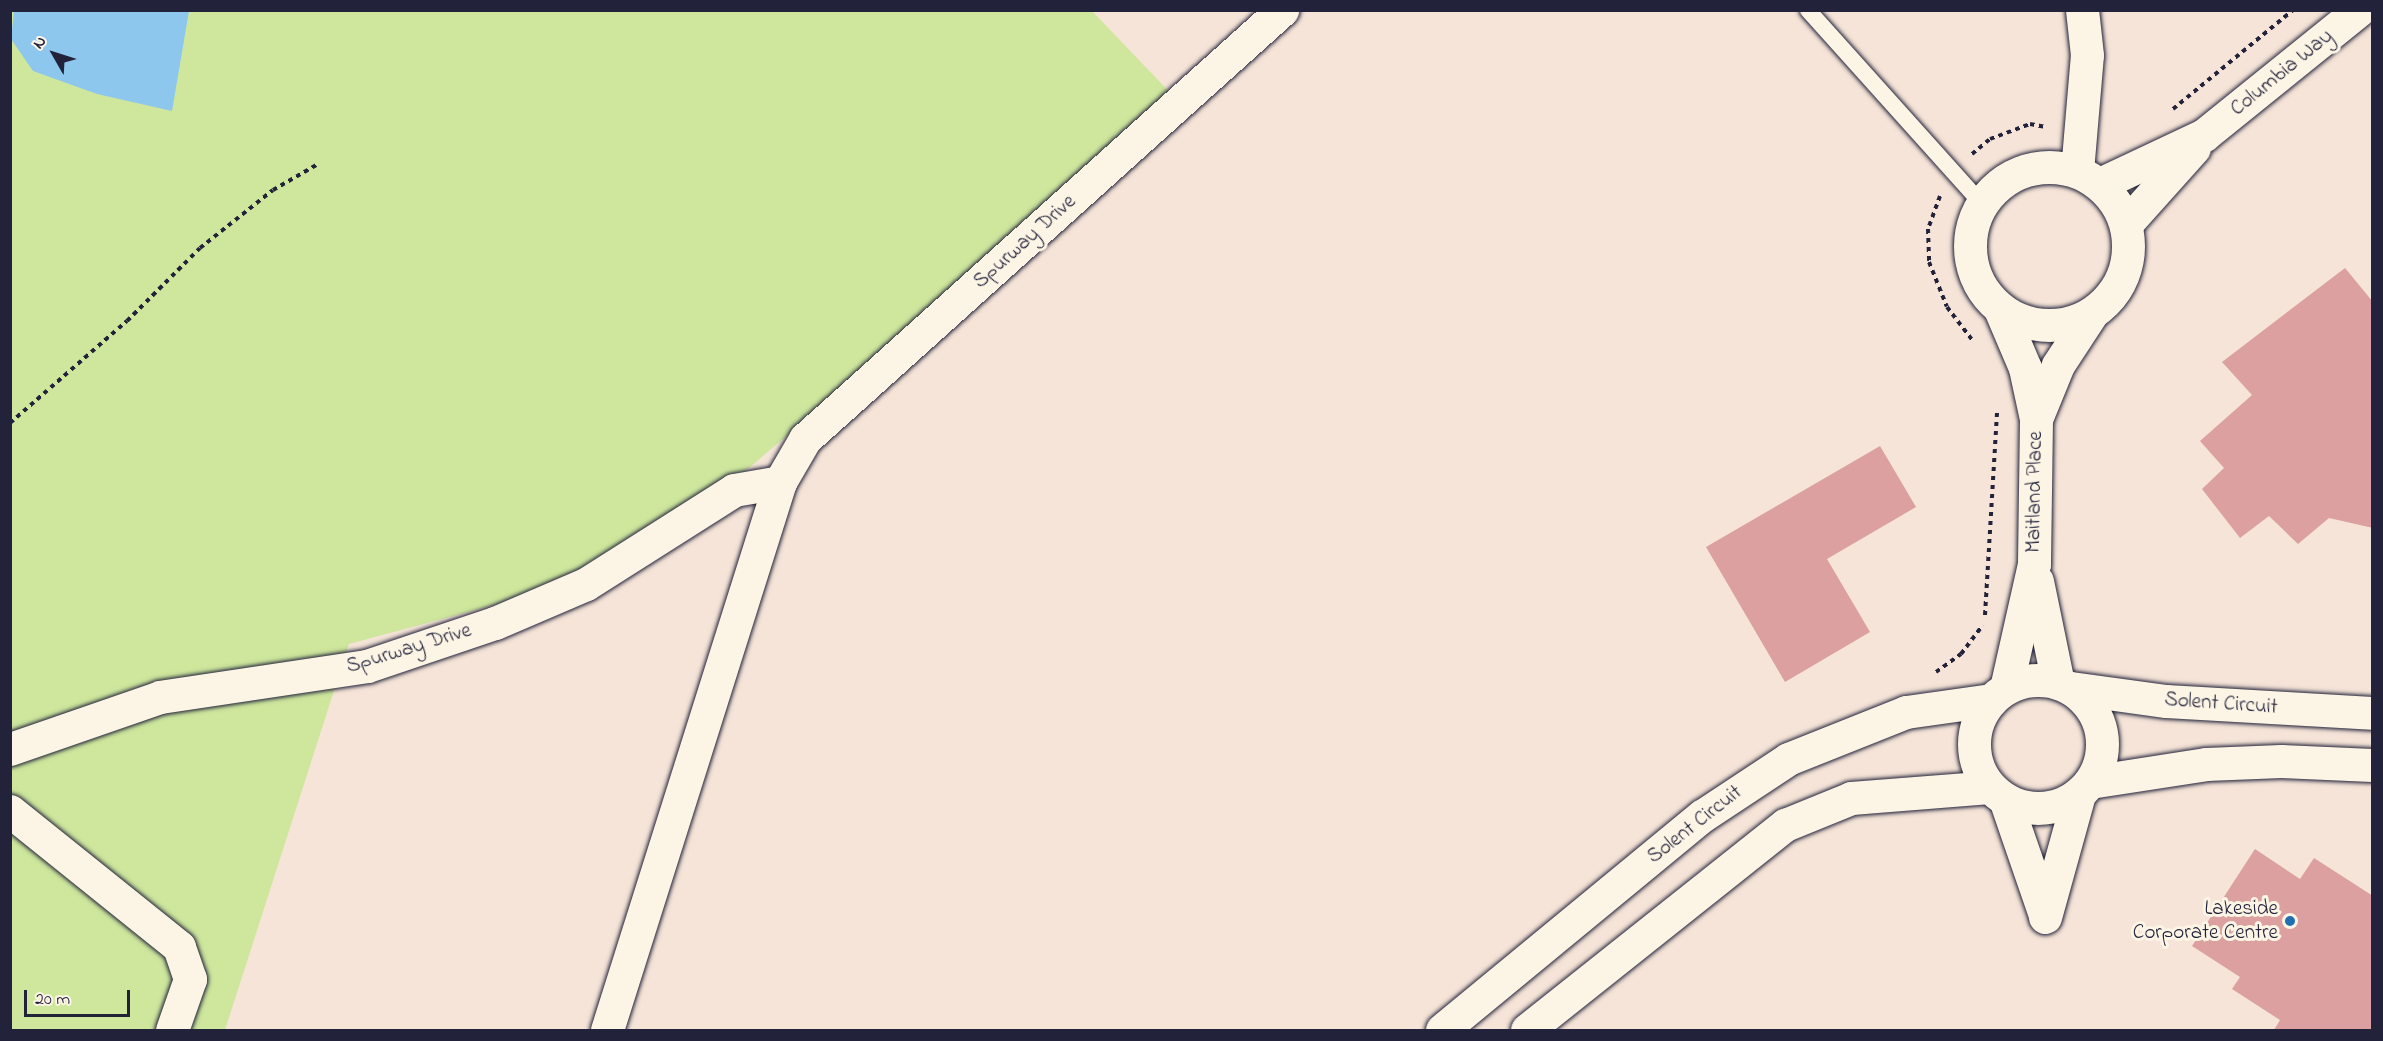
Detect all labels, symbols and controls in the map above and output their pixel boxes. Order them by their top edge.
north arrow [24,24,84,84]
street label: Columbia Way [2226,24,2338,122]
text: N [27,31,53,54]
street label: Spurway Drive [969,189,1081,295]
street label: Maitland Place [2021,431,2049,553]
street label: Spurway Drive [344,618,474,680]
street label: Solent Circuit [2164,687,2278,721]
street label: Solent Circuit [1643,780,1747,870]
place label: Lakeside Corporate Centre [2133,896,2278,946]
marker: Lakeside Corporate Centre [2283,914,2297,928]
scale bar [27,978,134,1016]
text: 20 m [35,987,70,1013]

